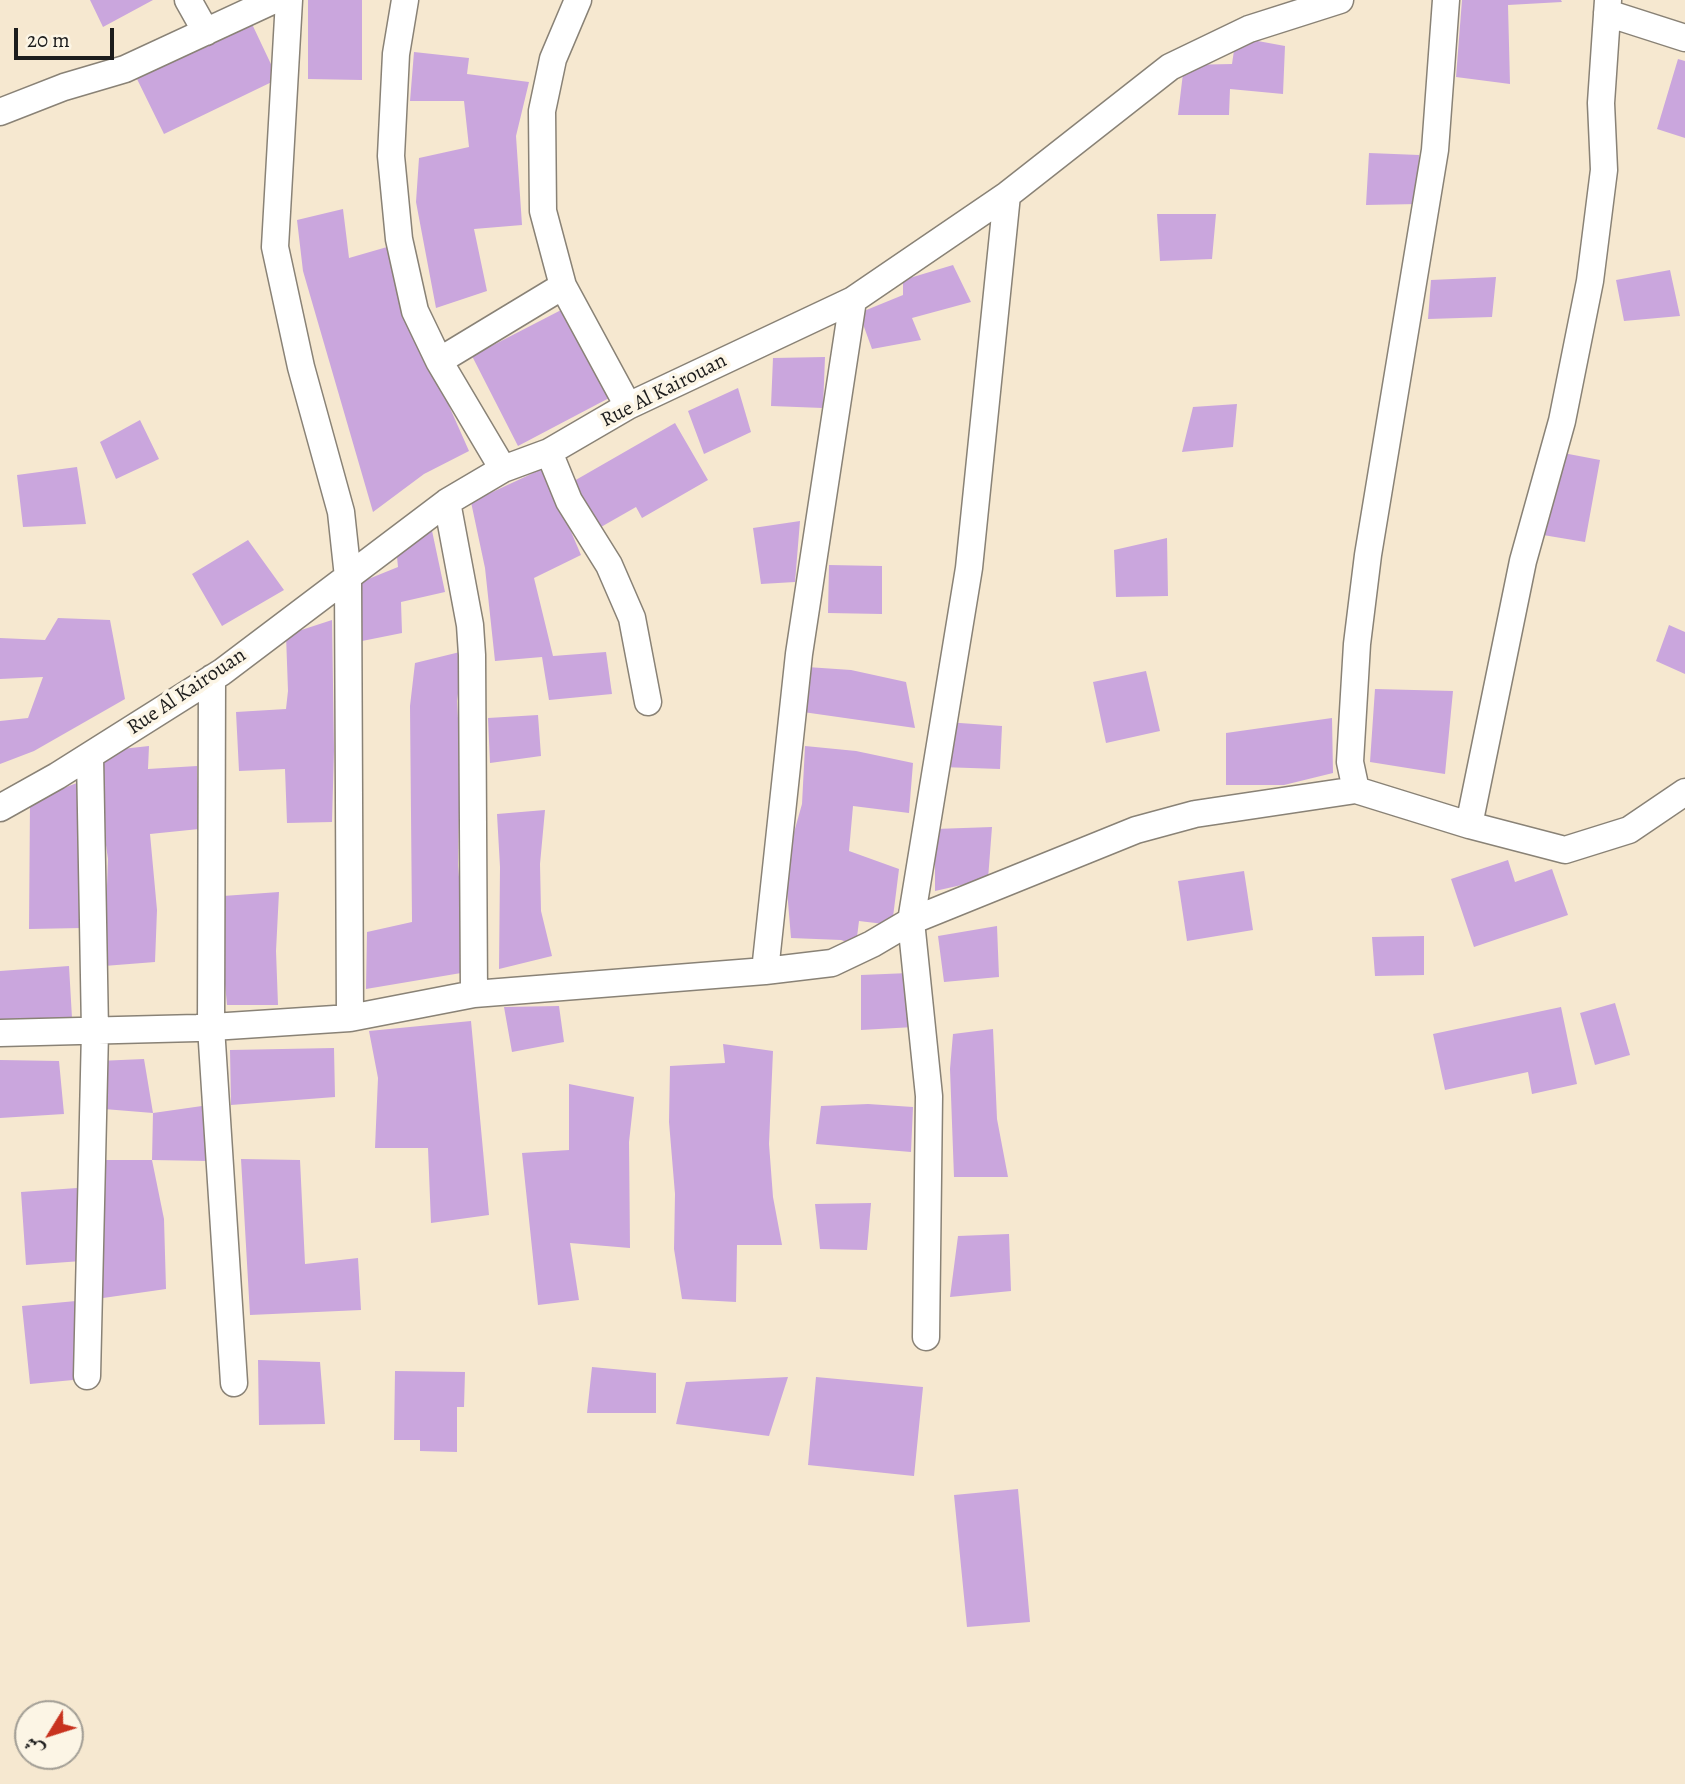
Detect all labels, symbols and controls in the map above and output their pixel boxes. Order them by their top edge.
scale bar [18,14,117,58]
text: 20 m [27,26,70,54]
street label: Rue Al Kairouan [597,348,731,434]
street label: Rue Al Kairouan [123,643,251,741]
north arrow [14,1700,84,1770]
text: ش [18,1731,50,1762]

